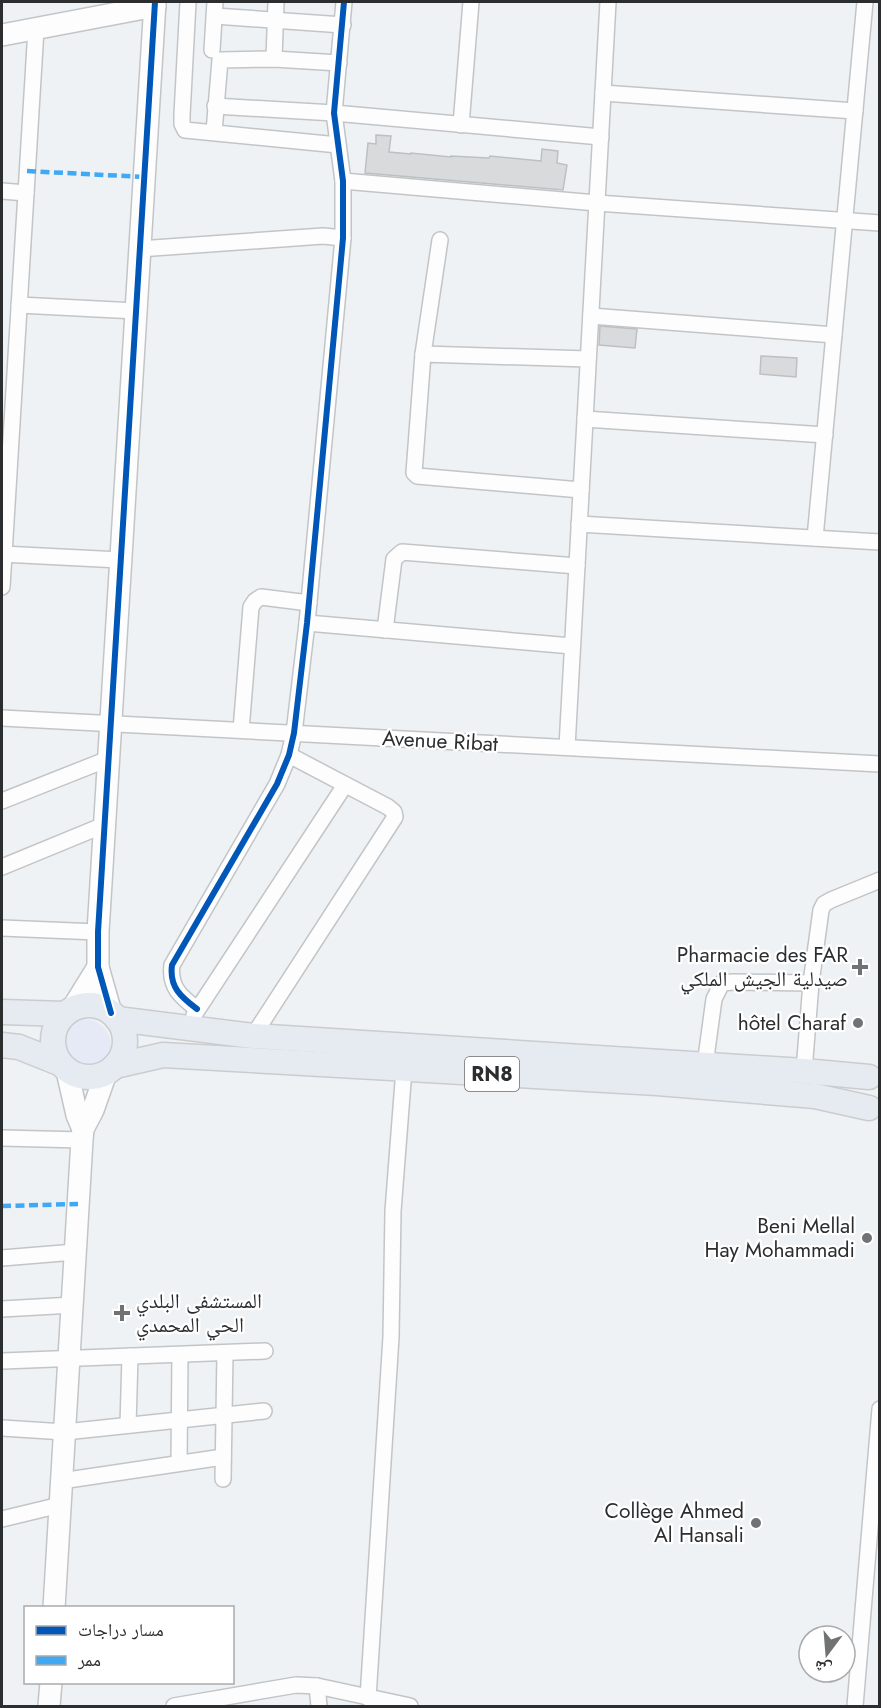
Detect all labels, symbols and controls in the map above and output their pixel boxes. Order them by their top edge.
street label: Avenue Ribat [381,723,499,759]
place label: Pharmacie des FAR صيدلية الجيش الملكي [677,940,848,995]
marker: Pharmacie des FAR صيدلية الجيش الملكي [853,960,867,974]
place label: hôtel Charaf [738,1008,847,1038]
marker: hôtel Charaf [851,1016,865,1030]
road number: RN8 [465,1057,519,1091]
place label: Beni Mellal Hay Mohammadi [705,1211,855,1265]
marker: Beni Mellal Hay Mohammadi [860,1231,874,1245]
place label: المستشفى البلدي الحي المحمدي [136,1286,262,1341]
marker: المستشفى البلدي الحي المحمدي [113,1304,131,1322]
place label: Collège Ahmed Al Hansali [605,1496,744,1550]
marker: Collège Ahmed Al Hansali [749,1516,763,1530]
legend [24,1606,234,1684]
text: مسار دراجات [78,1617,164,1643]
north arrow [797,1624,857,1684]
text: ممر [77,1647,101,1673]
text: ش [812,1655,834,1681]

